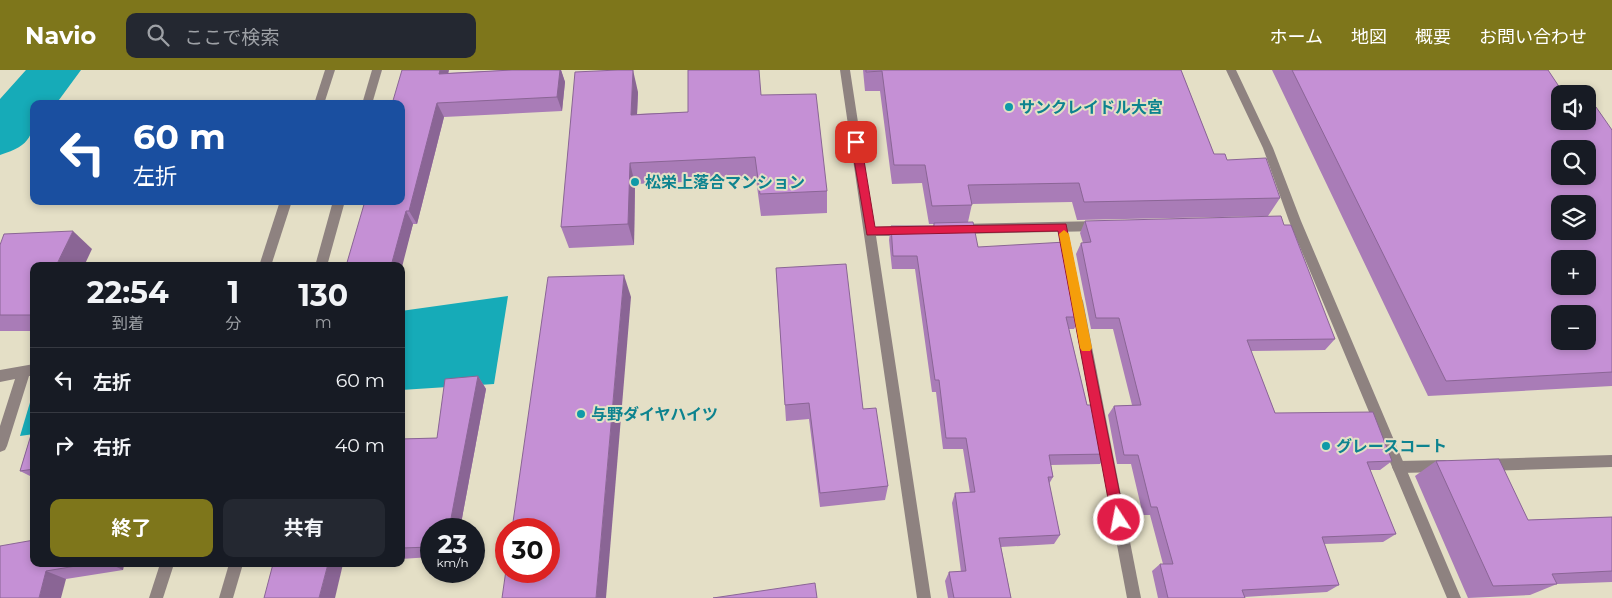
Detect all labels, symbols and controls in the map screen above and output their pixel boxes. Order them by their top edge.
search box [126,13,476,58]
text: Navio [25,21,96,50]
icon: search [144,21,172,49]
text: ここで検索 [184,26,279,49]
text: ホーム [1270,26,1323,48]
text: 地図 [1351,26,1387,48]
text: 概要 [1415,26,1451,48]
text: お問い合わせ [1479,26,1587,48]
map controls [1551,85,1596,350]
button: sound [1551,85,1596,130]
place label: サンクレイドル大宮 [1019,98,1163,117]
marker: サンクレイドル大宮 [1003,101,1015,113]
text: 60 m [133,115,226,158]
icon: left [50,120,115,185]
pin [835,121,877,163]
icon: arrive [842,128,870,156]
button: search [1551,140,1596,185]
text: 左折 [133,163,177,190]
place label: 松栄上落合マンション [645,173,805,192]
marker: 松栄上落合マンション [629,176,641,188]
button: layers [1551,195,1596,240]
button: + [1551,250,1596,295]
text: 22:54 [87,274,169,311]
text: 1 [228,274,239,311]
text: 130 [298,277,348,314]
button: − [1551,305,1596,350]
text: m [315,313,332,332]
text: 到着 [112,314,144,333]
text: 分 [225,314,241,333]
icon: left [50,366,78,394]
text: 60 m [336,369,385,392]
text: 左折 [93,371,131,394]
place label: 与野ダイヤハイツ [591,405,718,424]
marker: 与野ダイヤハイツ [575,408,587,420]
icon: right [50,431,78,459]
text: 40 m [335,434,385,457]
text: 右折 [93,436,131,459]
place label: グレースコート [1336,437,1447,456]
marker: グレースコート [1320,440,1332,452]
position arrow [1092,493,1144,545]
button: 終了 [50,499,213,557]
button: 共有 [223,499,385,557]
speed limit sign: 30 [495,518,560,583]
text: 23 [438,529,467,559]
text: km/h [436,555,469,570]

